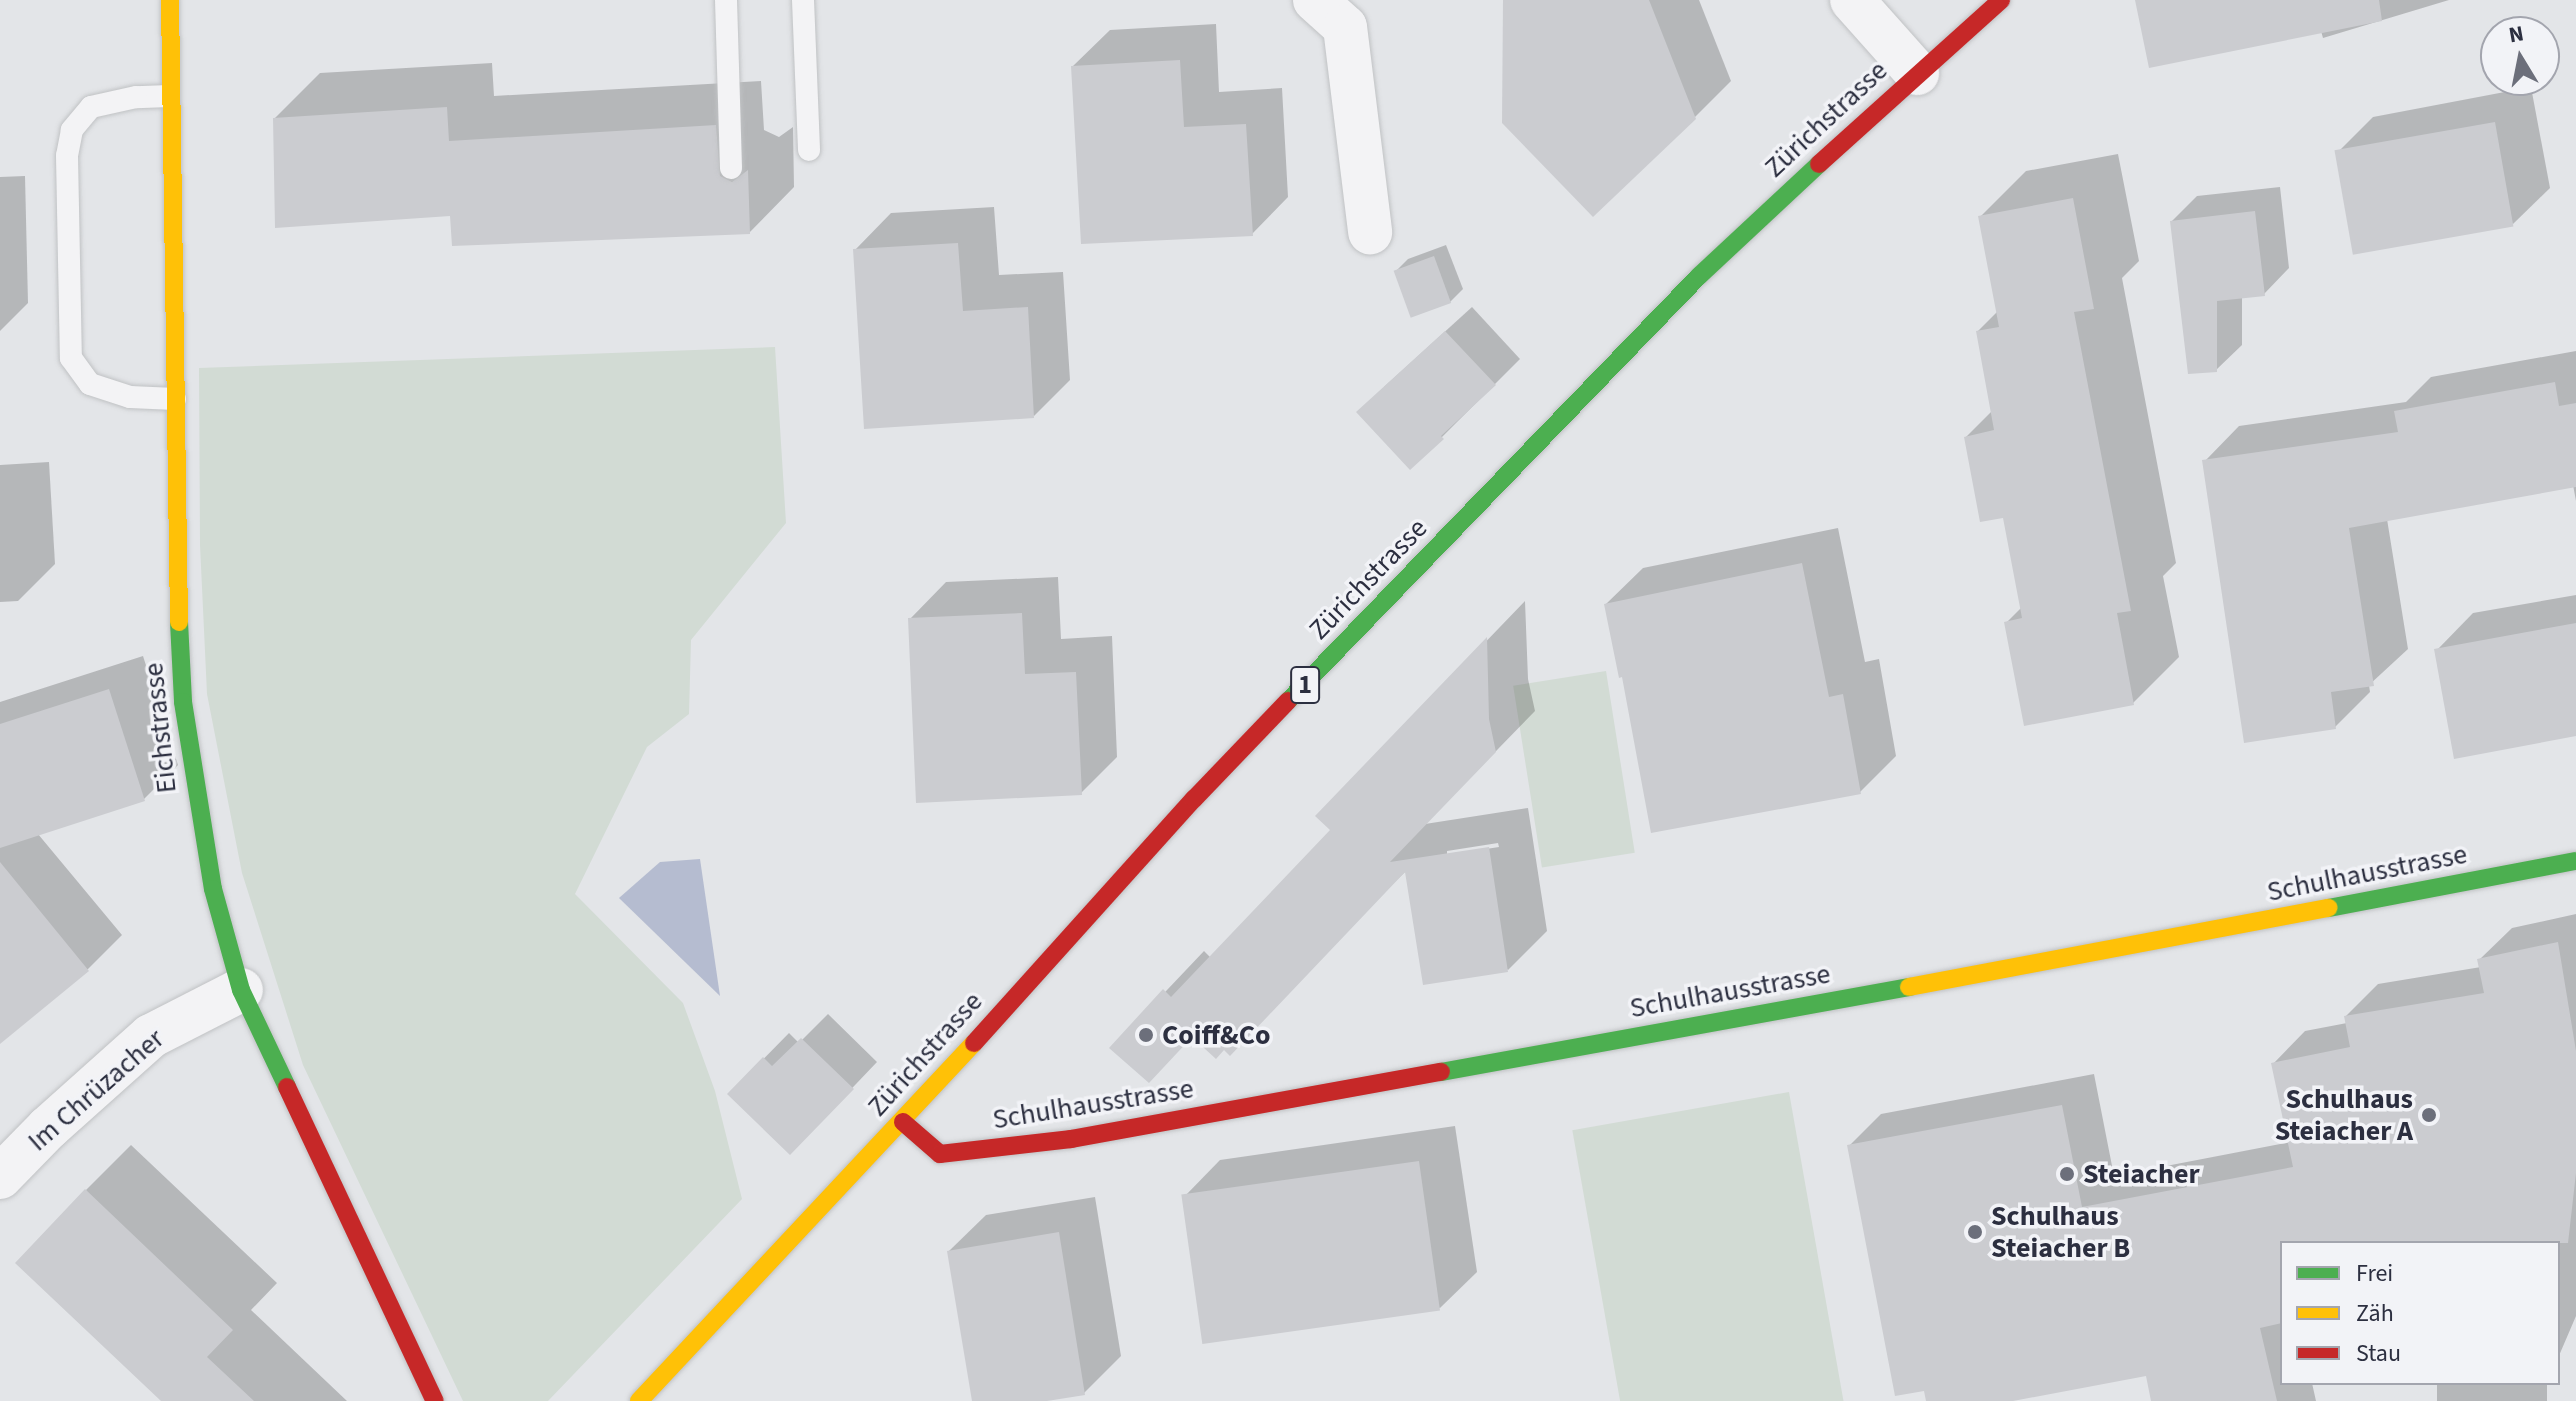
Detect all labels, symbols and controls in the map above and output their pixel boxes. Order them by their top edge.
north arrow [2480,16,2560,96]
text: N [2506,17,2526,51]
street label: Zürichstrasse [1758,54,1894,184]
street label: Zürichstrasse [1302,511,1434,647]
street label: Eichstrasse [136,661,184,795]
road number: 1 [1289,663,1321,707]
street label: Schulhausstrasse [2264,837,2470,909]
street label: Schulhausstrasse [1627,957,1833,1025]
street label: Zürichstrasse [861,985,989,1123]
place label: Coiff&Co [1162,1018,1270,1052]
street label: Im Chrüzacher [21,1022,171,1158]
marker: Coiff&Co [1137,1026,1155,1044]
street label: Schulhausstrasse [990,1072,1196,1136]
place label: Schulhaus Steiacher A [2275,1082,2413,1148]
marker: Schulhaus Steiacher A [2420,1106,2438,1124]
place label: Steiacher [2083,1157,2200,1191]
marker: Steiacher [2058,1165,2076,1183]
place label: Schulhaus Steiacher B [1991,1199,2130,1265]
marker: Schulhaus Steiacher B [1966,1223,1984,1241]
legend [2280,1241,2560,1385]
text: Frei [2356,1256,2393,1291]
text: Zäh [2356,1296,2394,1331]
text: Stau [2356,1336,2401,1371]

